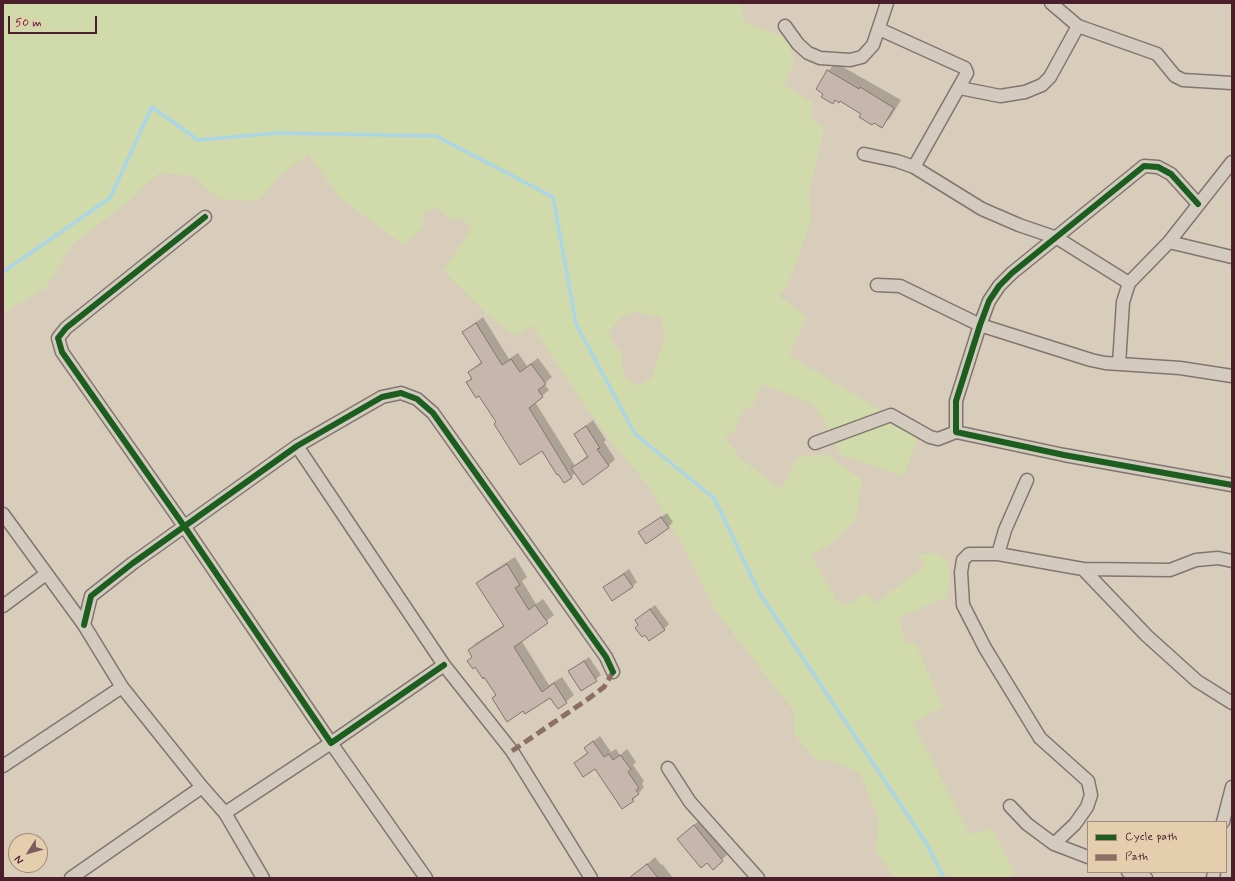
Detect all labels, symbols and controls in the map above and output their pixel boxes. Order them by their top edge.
scale bar [10,8,99,34]
text: 50 m [15,15,42,31]
legend [1087,821,1227,873]
text: Cycle path [1125,829,1177,845]
north arrow [8,833,48,873]
text: Path [1125,849,1148,865]
text: N [11,852,27,867]

